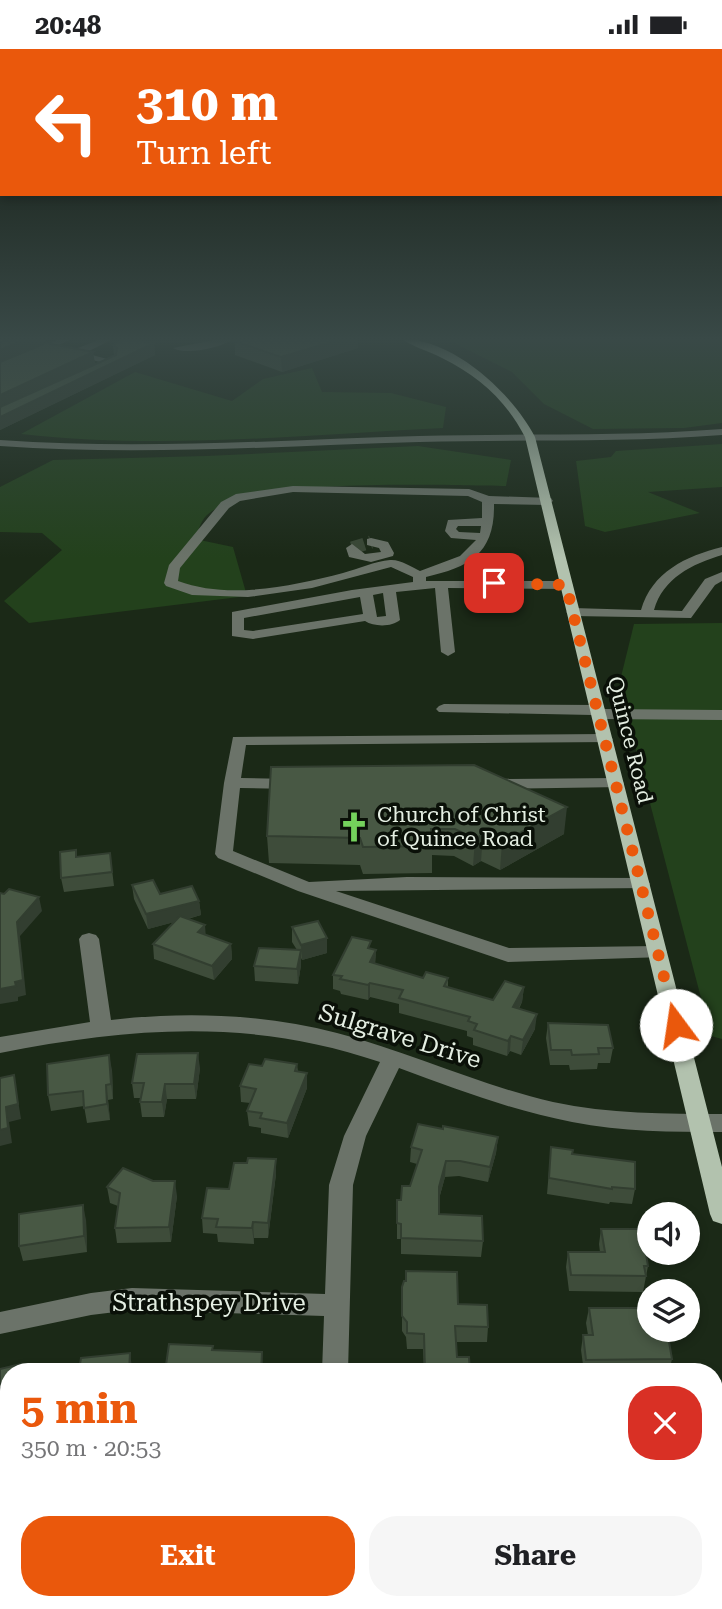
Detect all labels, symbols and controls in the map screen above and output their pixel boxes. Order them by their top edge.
text: 20:48 [35,10,101,40]
text: 310 m [136,75,278,132]
icon: left [21,77,112,168]
text: Turn left [136,134,271,172]
pin [464,553,524,613]
icon: arrive [475,564,513,602]
street label: Quince Road [603,674,658,807]
place label: Church of Christ of Quince Road [377,803,546,851]
church icon: Church of Christ of Quince Road [337,810,371,844]
position arrow [639,988,713,1062]
street label: Sulgrave Drive [315,998,485,1074]
map controls [637,1202,700,1342]
button: sound [637,1202,700,1265]
button: layers [637,1279,700,1342]
street label: Strathspey Drive [112,1289,306,1317]
text: 5 min [21,1384,138,1433]
button: close [628,1386,702,1460]
text: 350 m · 20:53 [21,1435,161,1462]
button: Exit [21,1516,355,1596]
button: Share [369,1516,702,1596]

